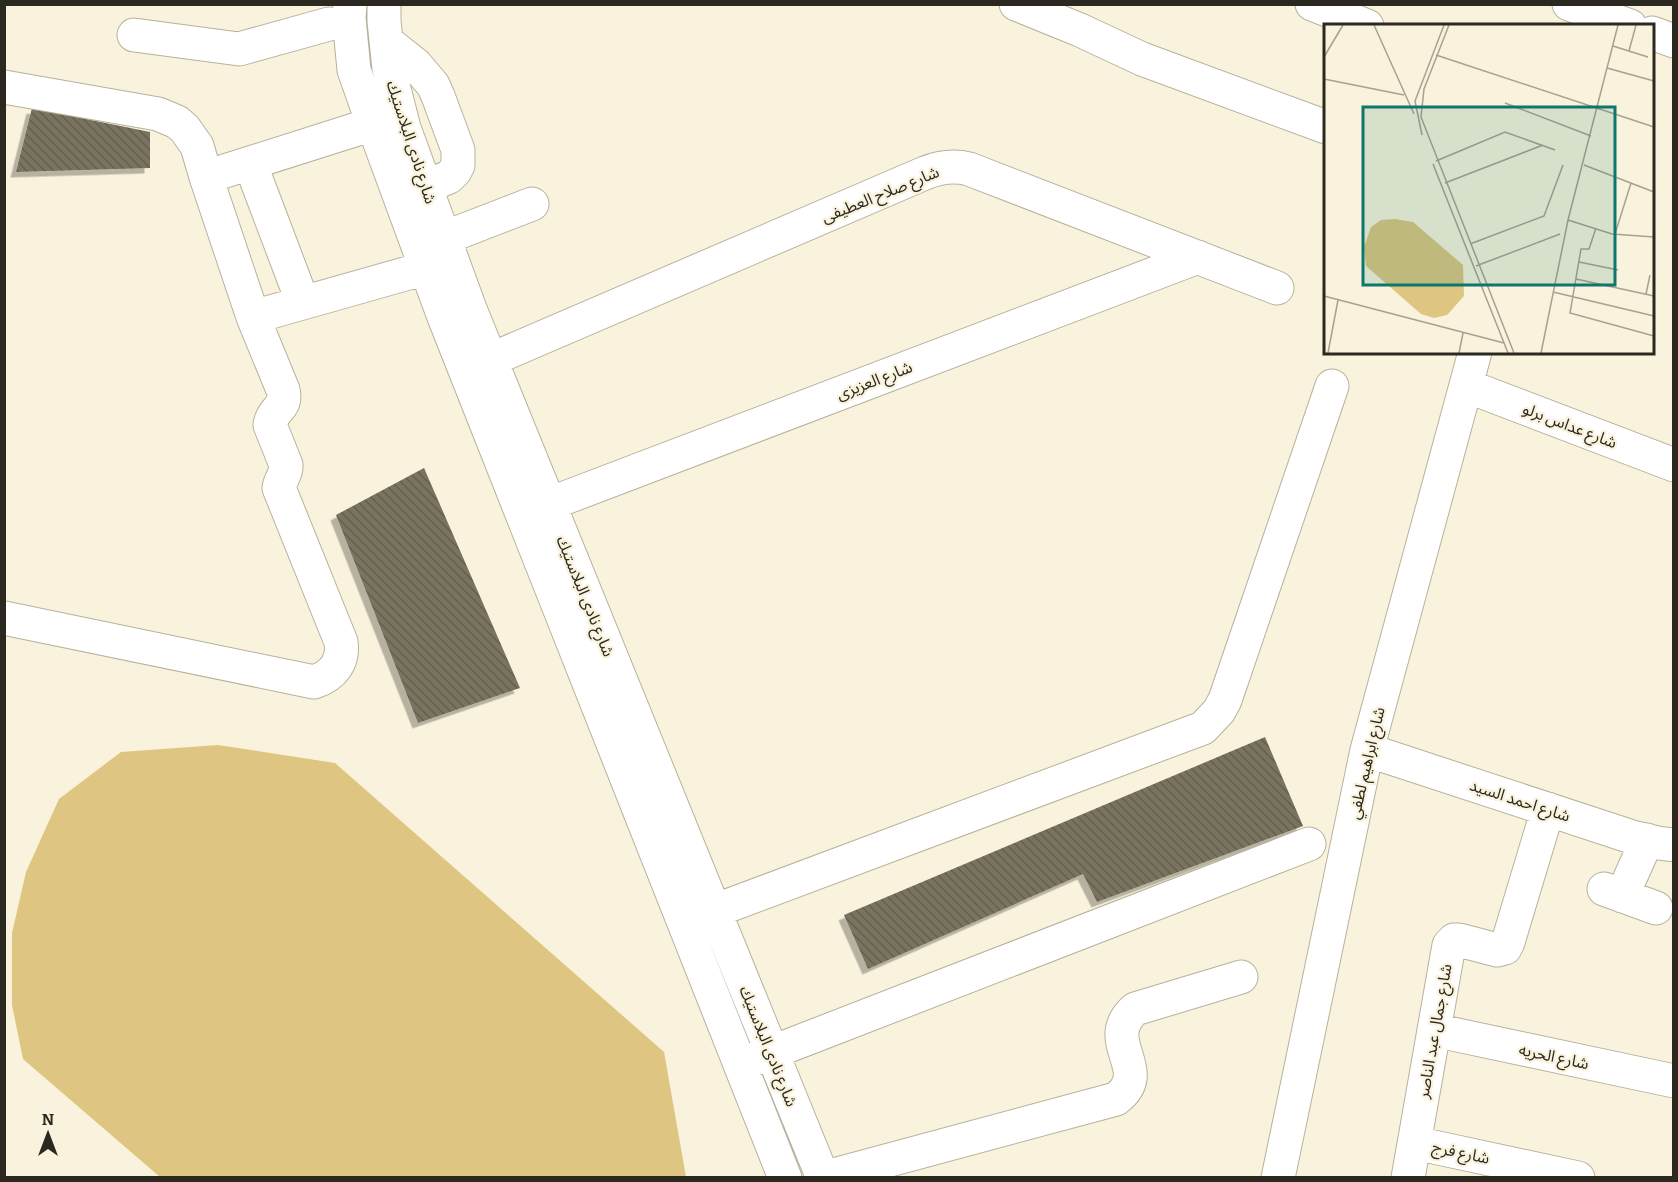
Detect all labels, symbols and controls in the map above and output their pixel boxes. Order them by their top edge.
inset map [1324,24,1654,354]
street label: شارع نادى البلاستيك [380,78,440,207]
street label: شارع صلاح العطيفى [819,162,943,229]
street label: شارع العزيزى [834,357,916,406]
street label: شارع عداس برلو [1519,399,1620,455]
street label: شارع نادى البلاستيك [550,533,618,660]
street label: شارع ابراهيم لطفي [1344,705,1392,822]
street label: شارع احمد السيد [1466,775,1573,829]
street label: شارع جمال عبد الناصر [1413,962,1459,1101]
street label: شارع نادى البلاستيك [733,983,801,1110]
street label: شارع الحريه [1517,1040,1591,1076]
north arrow [18,1104,78,1164]
text: N [42,1110,54,1129]
street label: شارع فرج [1430,1137,1491,1171]

